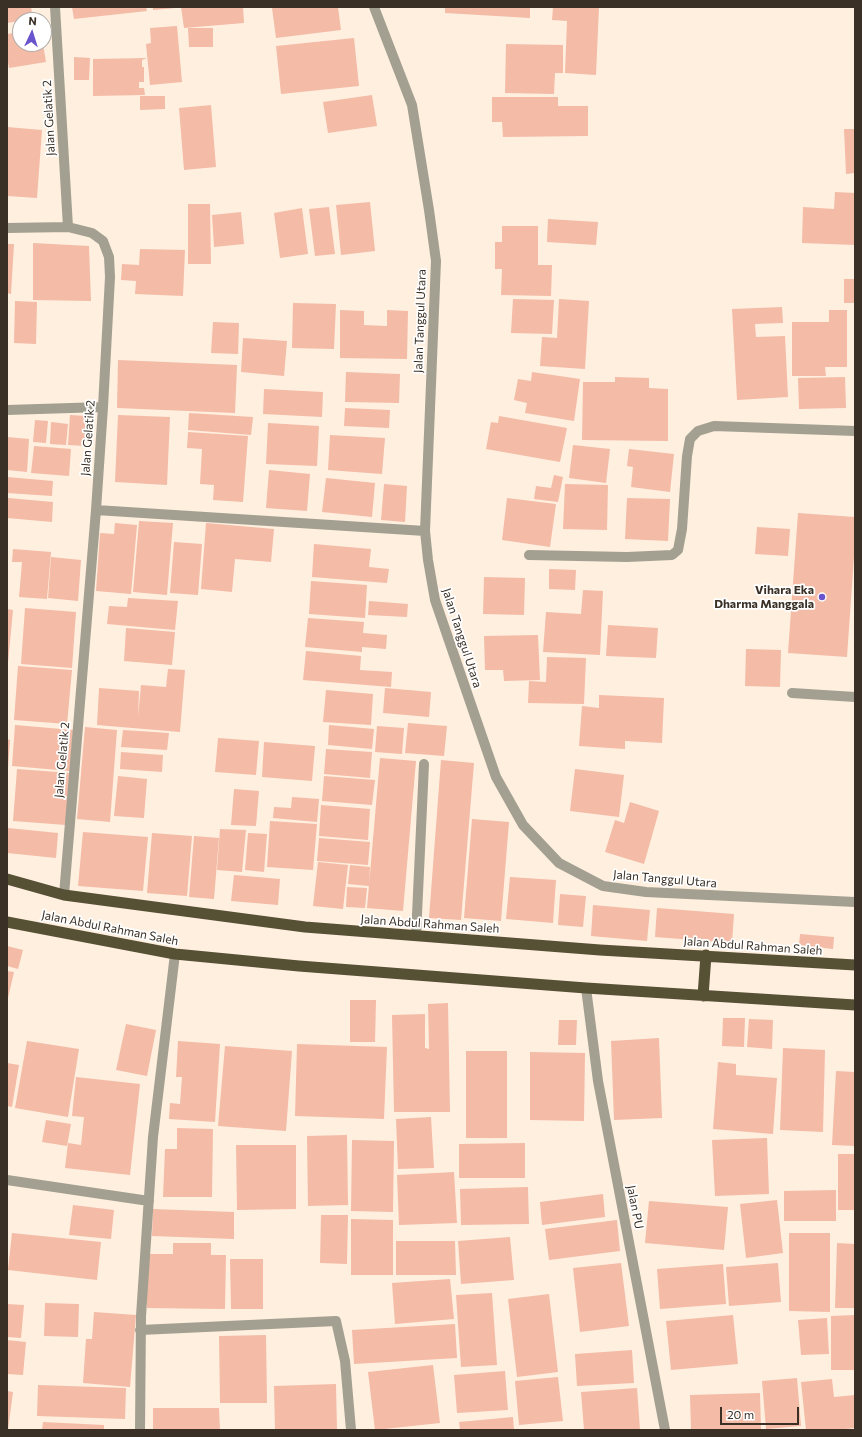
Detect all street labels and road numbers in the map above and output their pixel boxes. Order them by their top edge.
street label: Jalan Gelatik 2 [40,80,58,156]
street label: Jalan Tanggul Utara [411,269,429,373]
street label: Jalan Gelatik 2 [78,400,98,476]
street label: Jalan Tanggul Utara [439,586,485,690]
street label: Jalan Gelatik 2 [52,721,72,799]
street label: Jalan Tanggul Utara [613,867,717,891]
street label: Jalan Abdul Rahman Saleh [40,908,180,948]
street label: Jalan Abdul Rahman Saleh [360,912,500,936]
street label: Jalan Abdul Rahman Saleh [683,934,823,958]
street label: Jalan PU [624,1184,646,1230]

